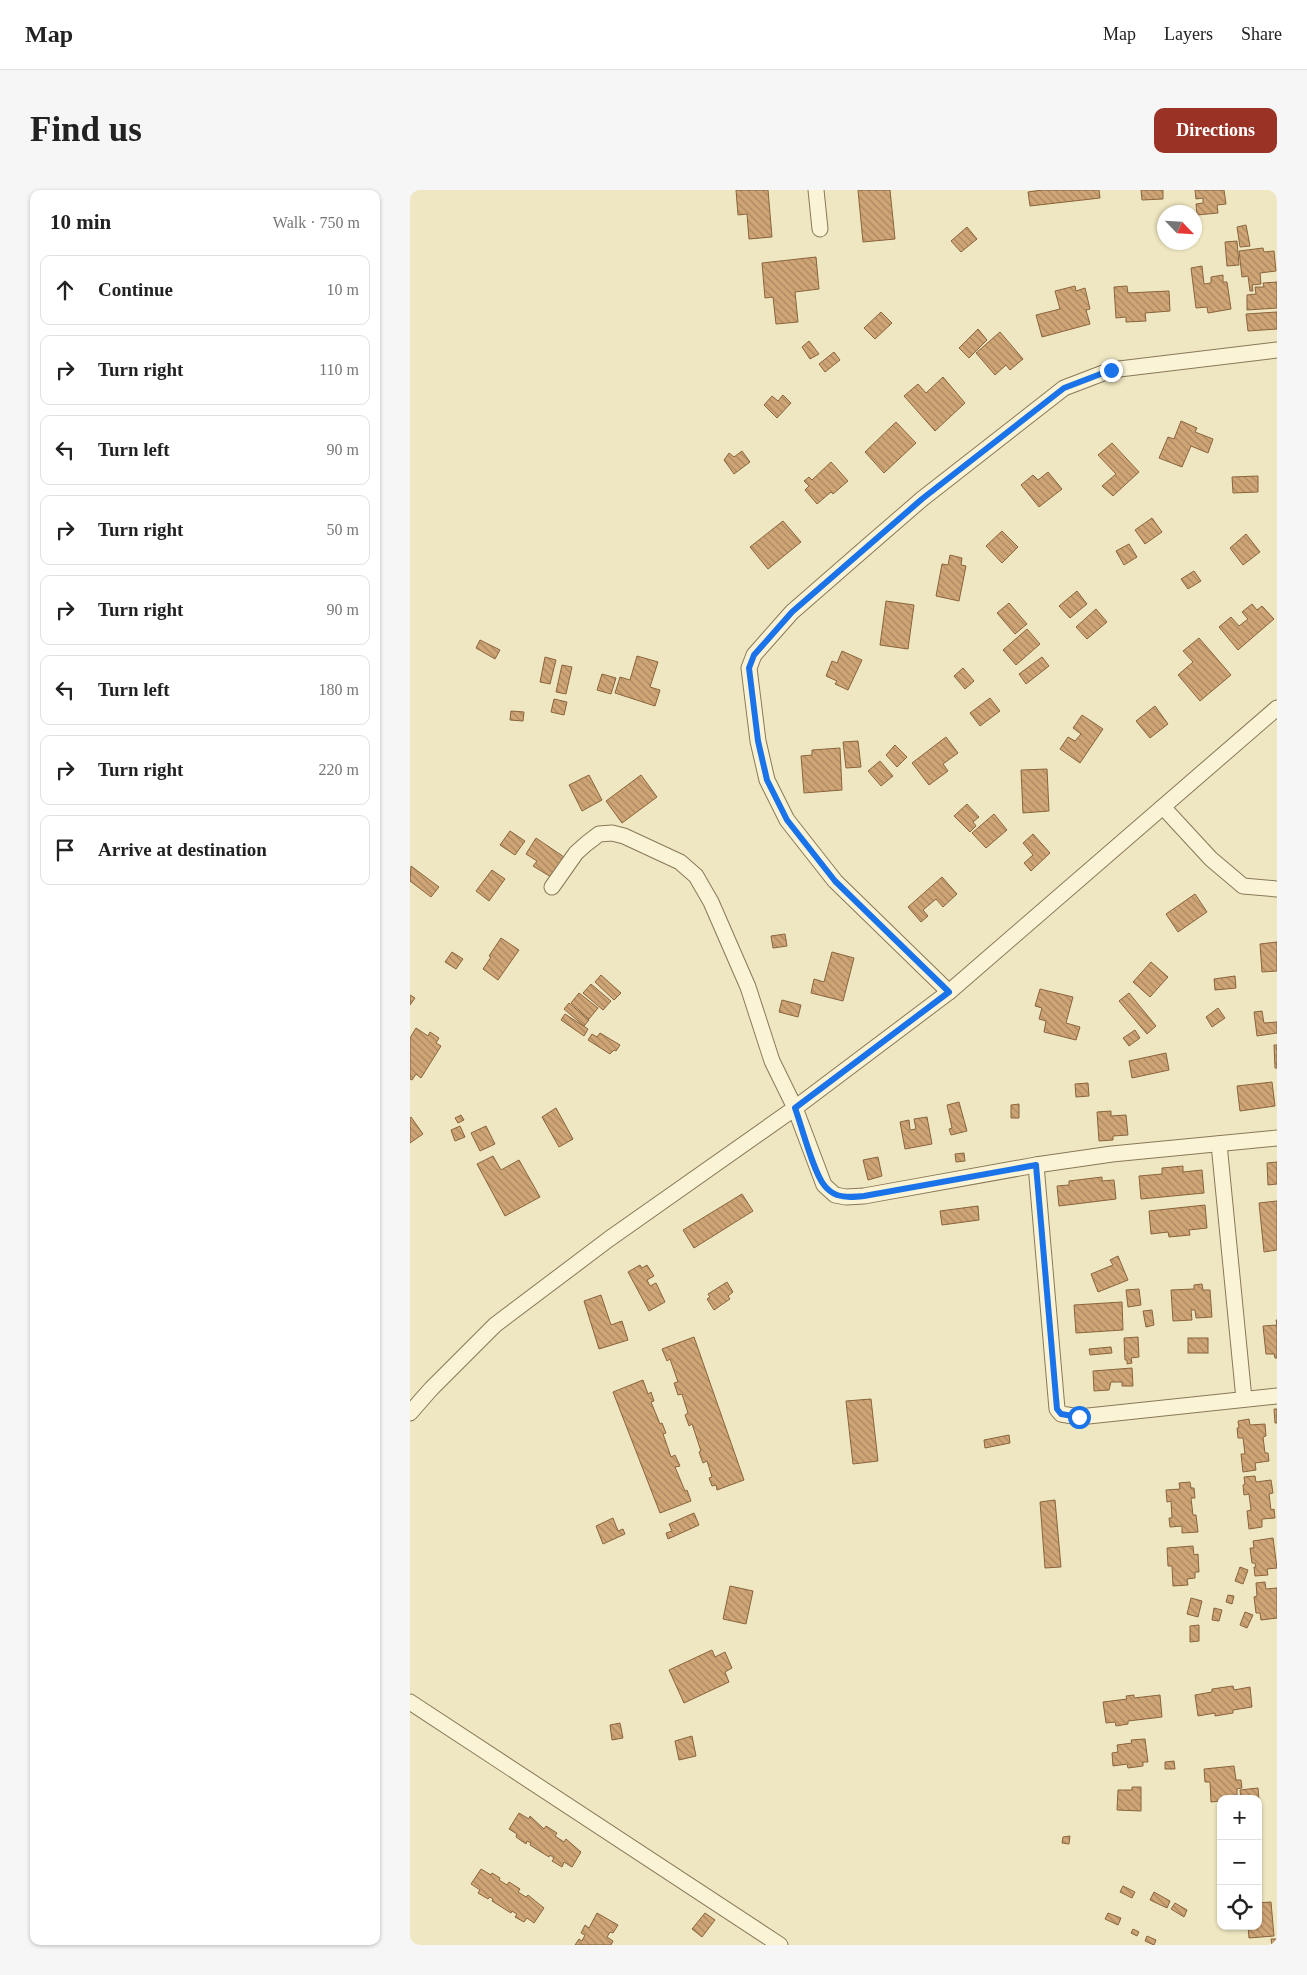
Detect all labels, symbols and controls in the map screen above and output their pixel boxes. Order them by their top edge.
text: Map [25,21,73,47]
text: Map [1103,24,1136,44]
text: Layers [1164,24,1213,44]
text: Share [1241,24,1282,44]
button: Directions [1154,108,1277,153]
text: Find us [30,110,142,149]
north arrow [1157,205,1202,250]
text: 10 min [50,210,111,234]
text: Walk · 750 m [273,214,360,231]
icon: ahead [51,276,79,304]
text: Continue [98,279,173,300]
text: 10 m [327,281,359,298]
icon: right [51,356,79,384]
text: Turn right [98,359,183,380]
route end [1100,359,1123,382]
text: 110 m [319,361,359,378]
icon: left [51,436,79,464]
text: Turn left [98,439,170,460]
text: 90 m [327,441,359,458]
icon: right [51,516,79,544]
text: Turn right [98,519,183,540]
text: 50 m [327,521,359,538]
icon: right [51,596,79,624]
text: Turn right [98,599,183,620]
text: 90 m [327,601,359,618]
icon: left [51,676,79,704]
text: Turn left [98,679,170,700]
text: 180 m [319,681,359,698]
icon: right [51,756,79,784]
text: Turn right [98,759,183,780]
text: 220 m [319,761,359,778]
icon: arrive [51,836,79,864]
text: Arrive at destination [98,839,267,860]
route start [1068,1406,1091,1429]
map controls [1217,1795,1262,1930]
button: + [1217,1795,1262,1840]
button: − [1217,1840,1262,1885]
button: locate [1217,1885,1262,1930]

